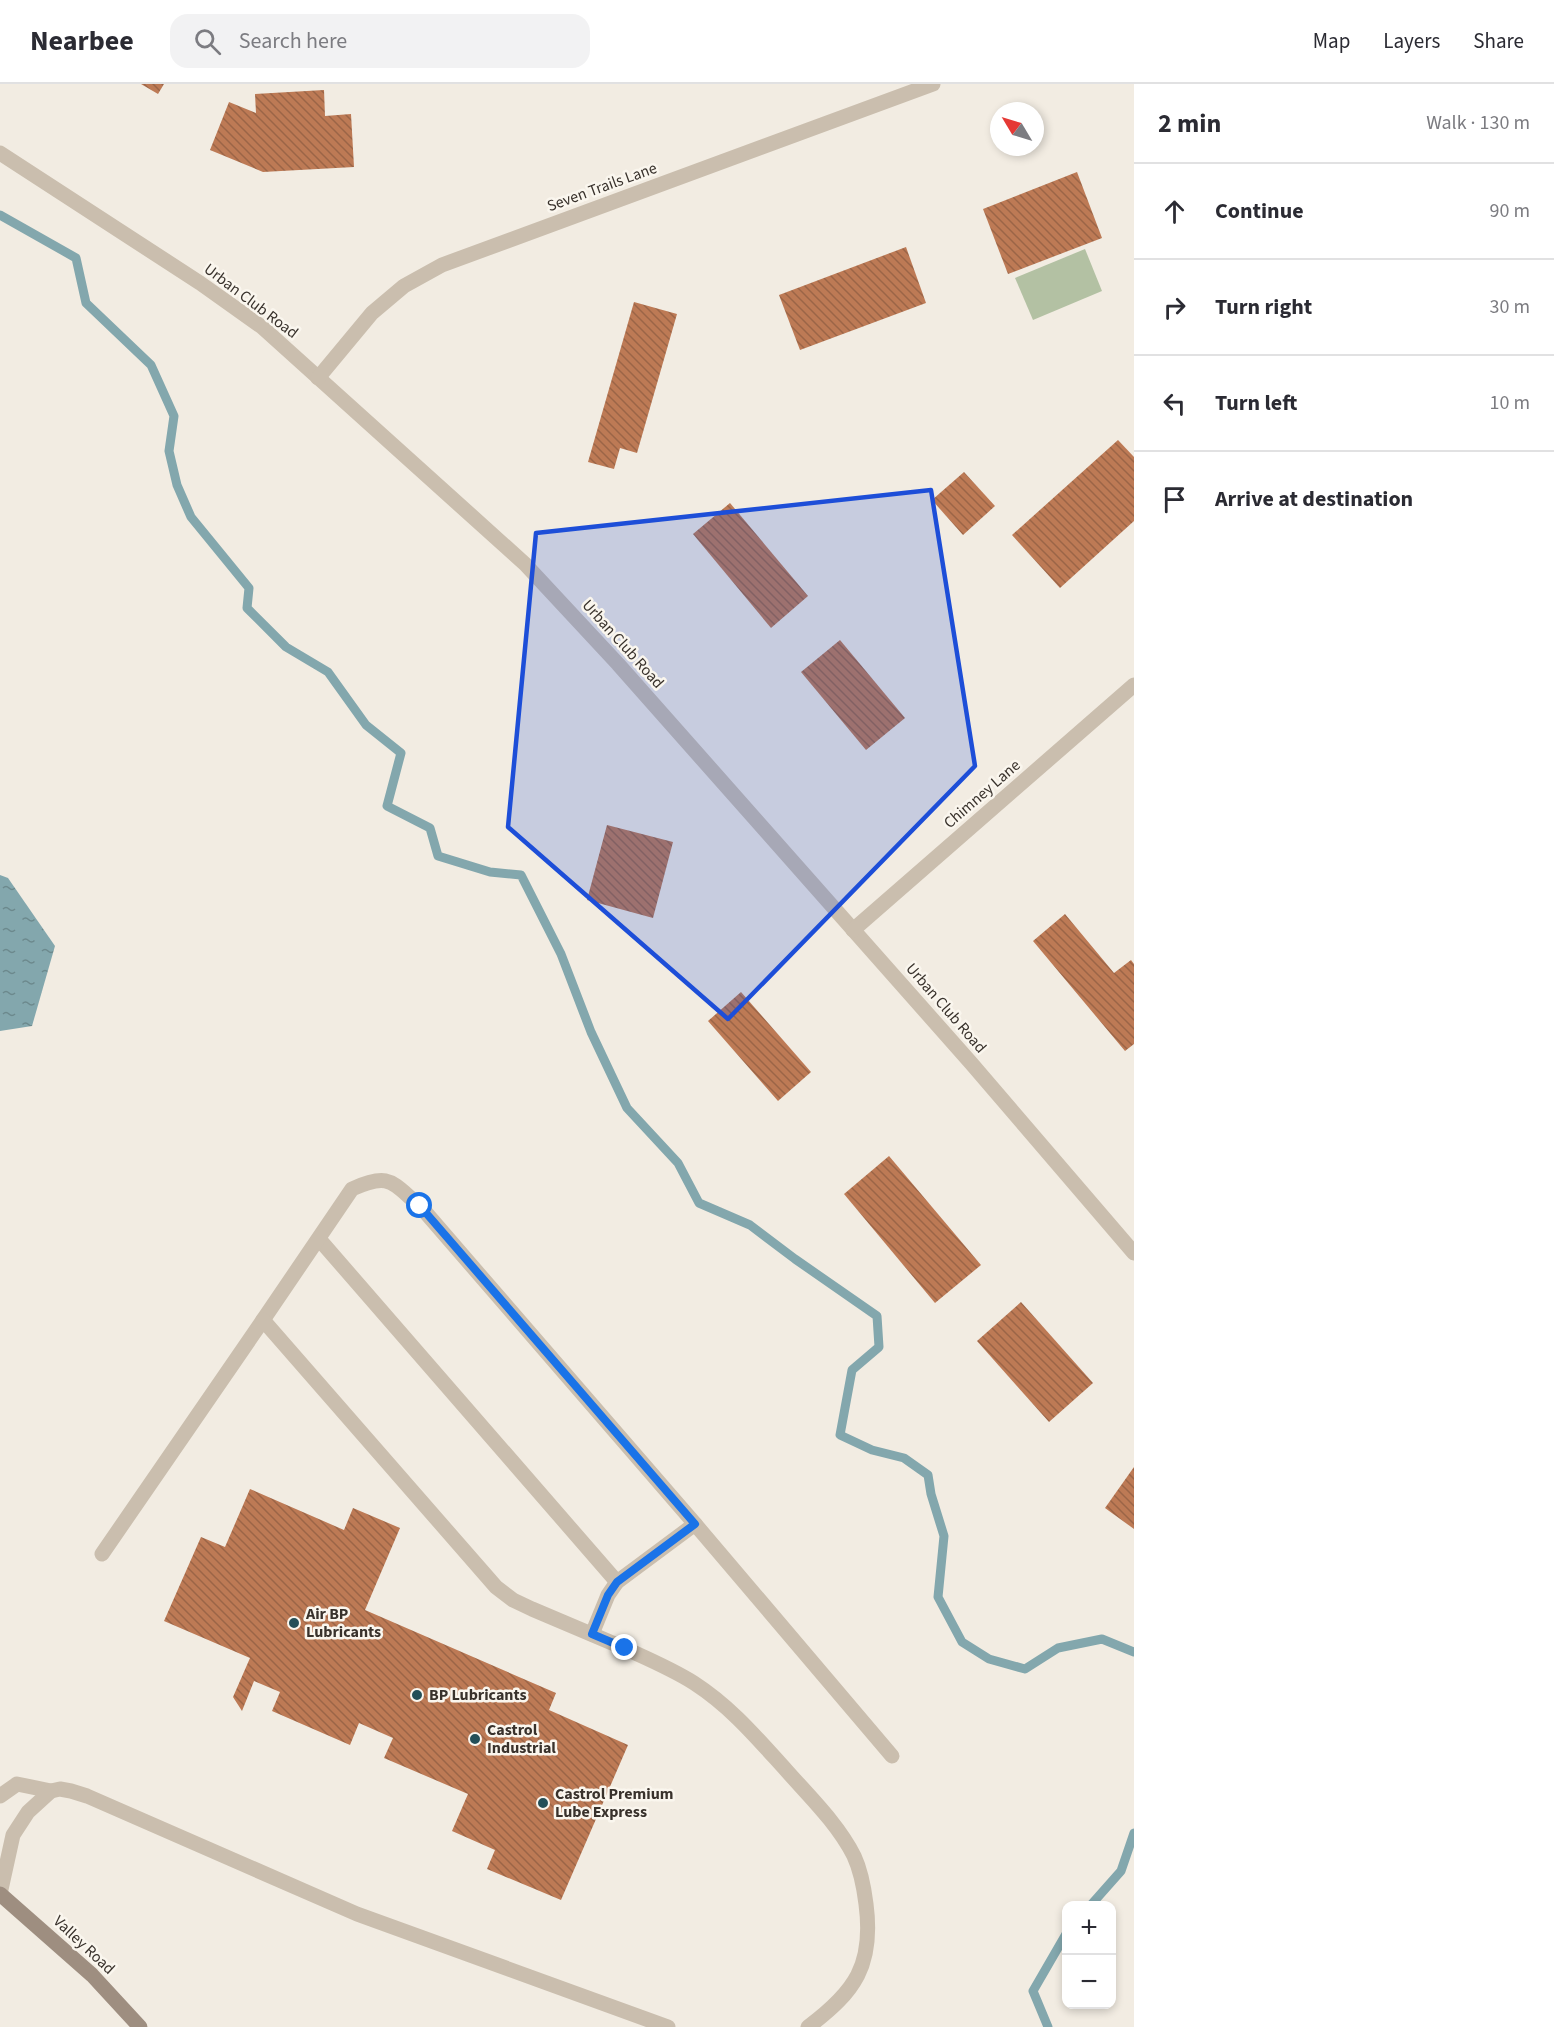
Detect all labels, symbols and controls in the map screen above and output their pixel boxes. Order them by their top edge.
search box [170,14,590,68]
text: Nearbee [30,21,134,61]
icon: search [191,25,224,58]
text: Search here [239,25,347,57]
text: Map [1313,26,1350,56]
text: Layers [1383,26,1440,56]
text: Share [1473,26,1524,56]
north arrow [990,102,1044,156]
text: 2 min [1158,105,1221,142]
text: Walk · 130 m [1426,109,1530,137]
street label: Seven Trails Lane [544,157,660,217]
icon: ahead [1158,195,1191,228]
text: Continue [1215,195,1304,227]
text: 90 m [1490,197,1530,225]
street label: Urban Club Road [199,258,303,344]
icon: right [1158,291,1191,324]
text: Turn right [1215,291,1312,323]
text: 30 m [1490,293,1530,321]
icon: left [1158,387,1191,420]
text: Turn left [1215,387,1297,419]
text: 10 m [1490,389,1530,417]
icon: arrive [1158,483,1191,516]
text: Arrive at destination [1215,483,1413,515]
street label: Urban Club Road [577,595,669,693]
street label: Chimney Lane [939,754,1025,833]
street label: Urban Club Road [901,958,991,1058]
route start [406,1192,432,1218]
place label: Air BP Lubricants [305,1603,381,1643]
marker: Air BP Lubricants [287,1616,301,1630]
route end [611,1634,637,1660]
place label: BP Lubricants [429,1684,527,1706]
marker: BP Lubricants [410,1688,424,1702]
place label: Castrol Industrial [487,1719,556,1759]
marker: Castrol Industrial [468,1732,482,1746]
place label: Castrol Premium Lube Express [555,1783,673,1823]
marker: Castrol Premium Lube Express [536,1796,550,1810]
map controls [1062,1901,1116,2009]
button: + [1062,1901,1116,1955]
street label: Valley Road [48,1911,120,1979]
button: − [1062,1955,1116,2009]

